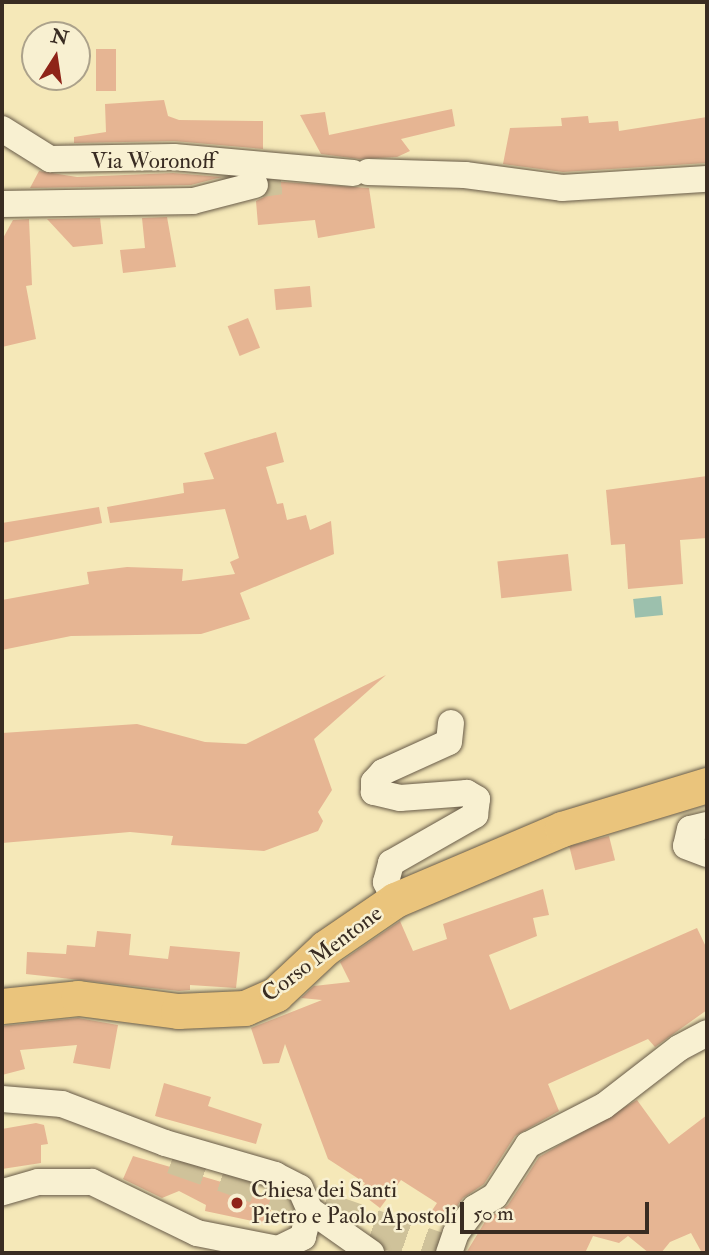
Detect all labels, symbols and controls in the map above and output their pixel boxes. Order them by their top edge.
north arrow [21,21,91,91]
text: N [49,24,71,51]
street label: Via Woronoff [91,147,215,175]
street label: Corso Mentone [256,900,388,1008]
place label: Chiesa dei Santi Pietro e Paolo Apostoli [251,1176,457,1230]
scale bar [464,1188,653,1232]
marker: Chiesa dei Santi Pietro e Paolo Apostoli [229,1195,245,1211]
text: 50 m [473,1200,514,1227]

